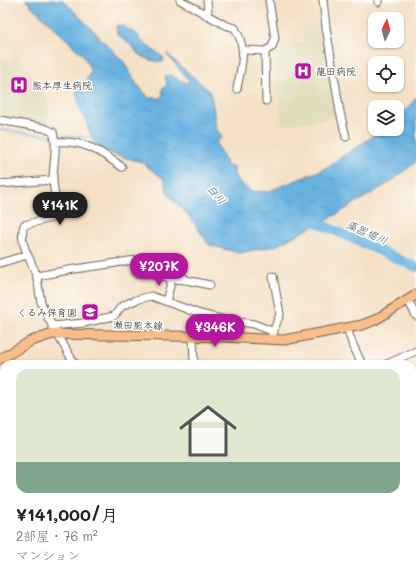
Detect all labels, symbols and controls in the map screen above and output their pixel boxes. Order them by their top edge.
north arrow [368,12,404,48]
map controls [368,12,404,136]
button: locate [368,56,404,92]
hospital icon: 龍田病院 [293,61,313,81]
place label: 龍田病院 [316,64,356,78]
hospital icon: 熊本厚生病院 [9,75,29,95]
place label: 熊本厚生病院 [32,78,92,92]
button: layers [368,100,404,136]
water label: 白川 [204,181,230,207]
pin: ¥141K [32,192,88,226]
text: ¥141K [42,196,78,213]
water label: 藻器堀川 [344,216,390,248]
pin: ¥207K [131,253,187,287]
text: ¥207K [139,257,179,274]
school or university icon: くるみ保育園 [80,302,100,322]
place label: くるみ保育園 [17,305,77,319]
pin: ¥346K [187,314,243,348]
street label: 瀬田熊本線 [113,318,163,332]
text: ¥346K [195,318,235,335]
icon: home [172,395,244,467]
text: ¥141,000/月 [16,503,118,525]
text: 2部屋 · 76 m² [16,527,98,544]
text: マンション [16,546,80,563]

